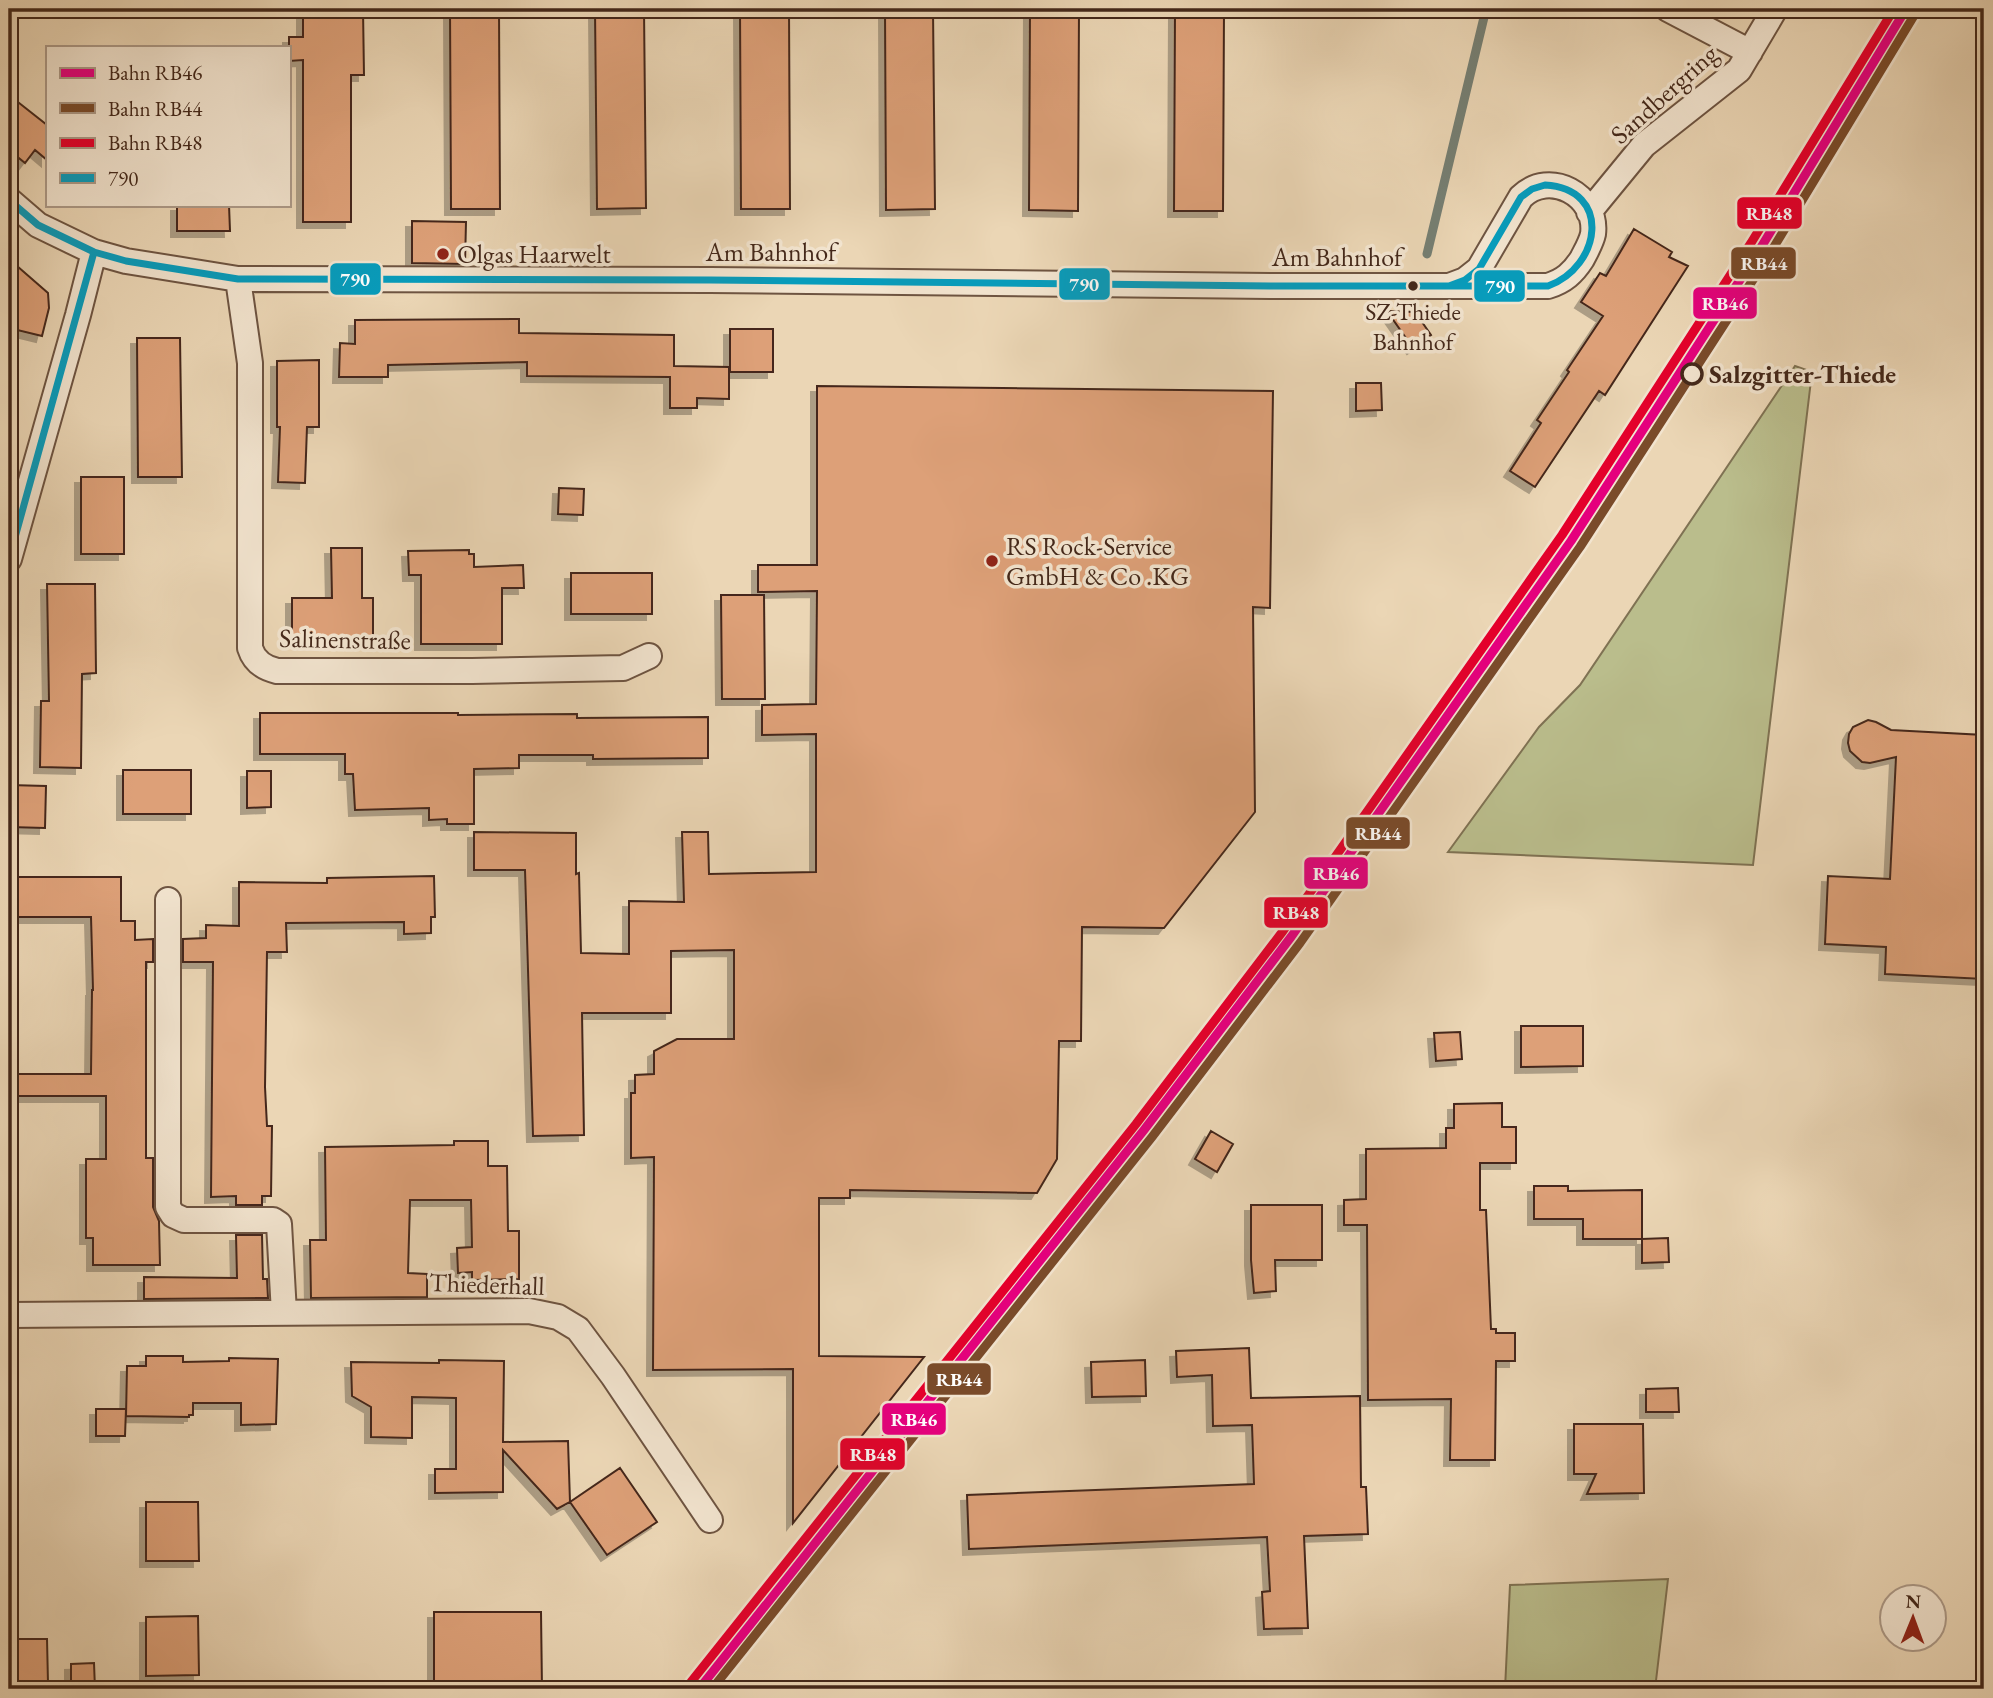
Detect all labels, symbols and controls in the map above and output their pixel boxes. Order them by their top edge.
street label: Sandbergring [1603,36,1725,151]
legend [46,46,290,206]
text: Bahn RB46 [108,59,202,86]
text: Bahn RB44 [108,95,203,122]
text: Bahn RB48 [108,129,202,156]
text: 790 [108,165,138,192]
line badge: RB48 [1736,196,1803,230]
text: RB48 [1746,201,1792,226]
street label: Am Bahnhof [705,235,839,269]
place label: Olgas Haarwelt [457,237,611,271]
street label: Am Bahnhof [1271,240,1405,274]
marker: Olgas Haarwelt [435,246,451,262]
line badge: RB44 [1730,246,1797,280]
text: RB44 [1741,251,1788,276]
line badge: 790 [329,262,382,296]
text: 790 [340,267,370,292]
line badge: 790 [1058,267,1111,301]
line badge: 790 [1473,269,1526,303]
text: 790 [1069,272,1099,297]
text: 790 [1485,274,1515,299]
marker: SZ-Thiede Bahnhof [1406,279,1420,293]
line badge: RB46 [1692,286,1758,320]
text: RB46 [1702,291,1748,316]
place label: SZ-Thiede Bahnhof [1365,296,1461,357]
place label: Salzgitter-Thiede [1709,357,1896,391]
marker: Salzgitter-Thiede [1681,363,1703,385]
place label: RS Rock-Service GmbH & Co .KG [1006,529,1189,593]
marker: RS Rock-Service GmbH & Co .KG [984,553,1000,569]
street label: Salinenstraße [279,621,411,657]
line badge: RB44 [1345,816,1411,850]
text: RB44 [1355,821,1402,846]
line badge: RB46 [1303,856,1369,890]
text: RB46 [1313,861,1359,886]
line badge: RB48 [1263,896,1329,929]
text: RB48 [1273,900,1319,925]
street label: Thiederhall [429,1265,545,1303]
line badge: RB44 [926,1362,992,1396]
text: RB44 [936,1367,983,1392]
line badge: RB46 [881,1402,947,1436]
text: RB46 [891,1407,937,1432]
line badge: RB48 [839,1437,906,1471]
text: RB48 [850,1442,896,1467]
north arrow [1878,1582,1948,1652]
text: N [1905,1589,1922,1614]

